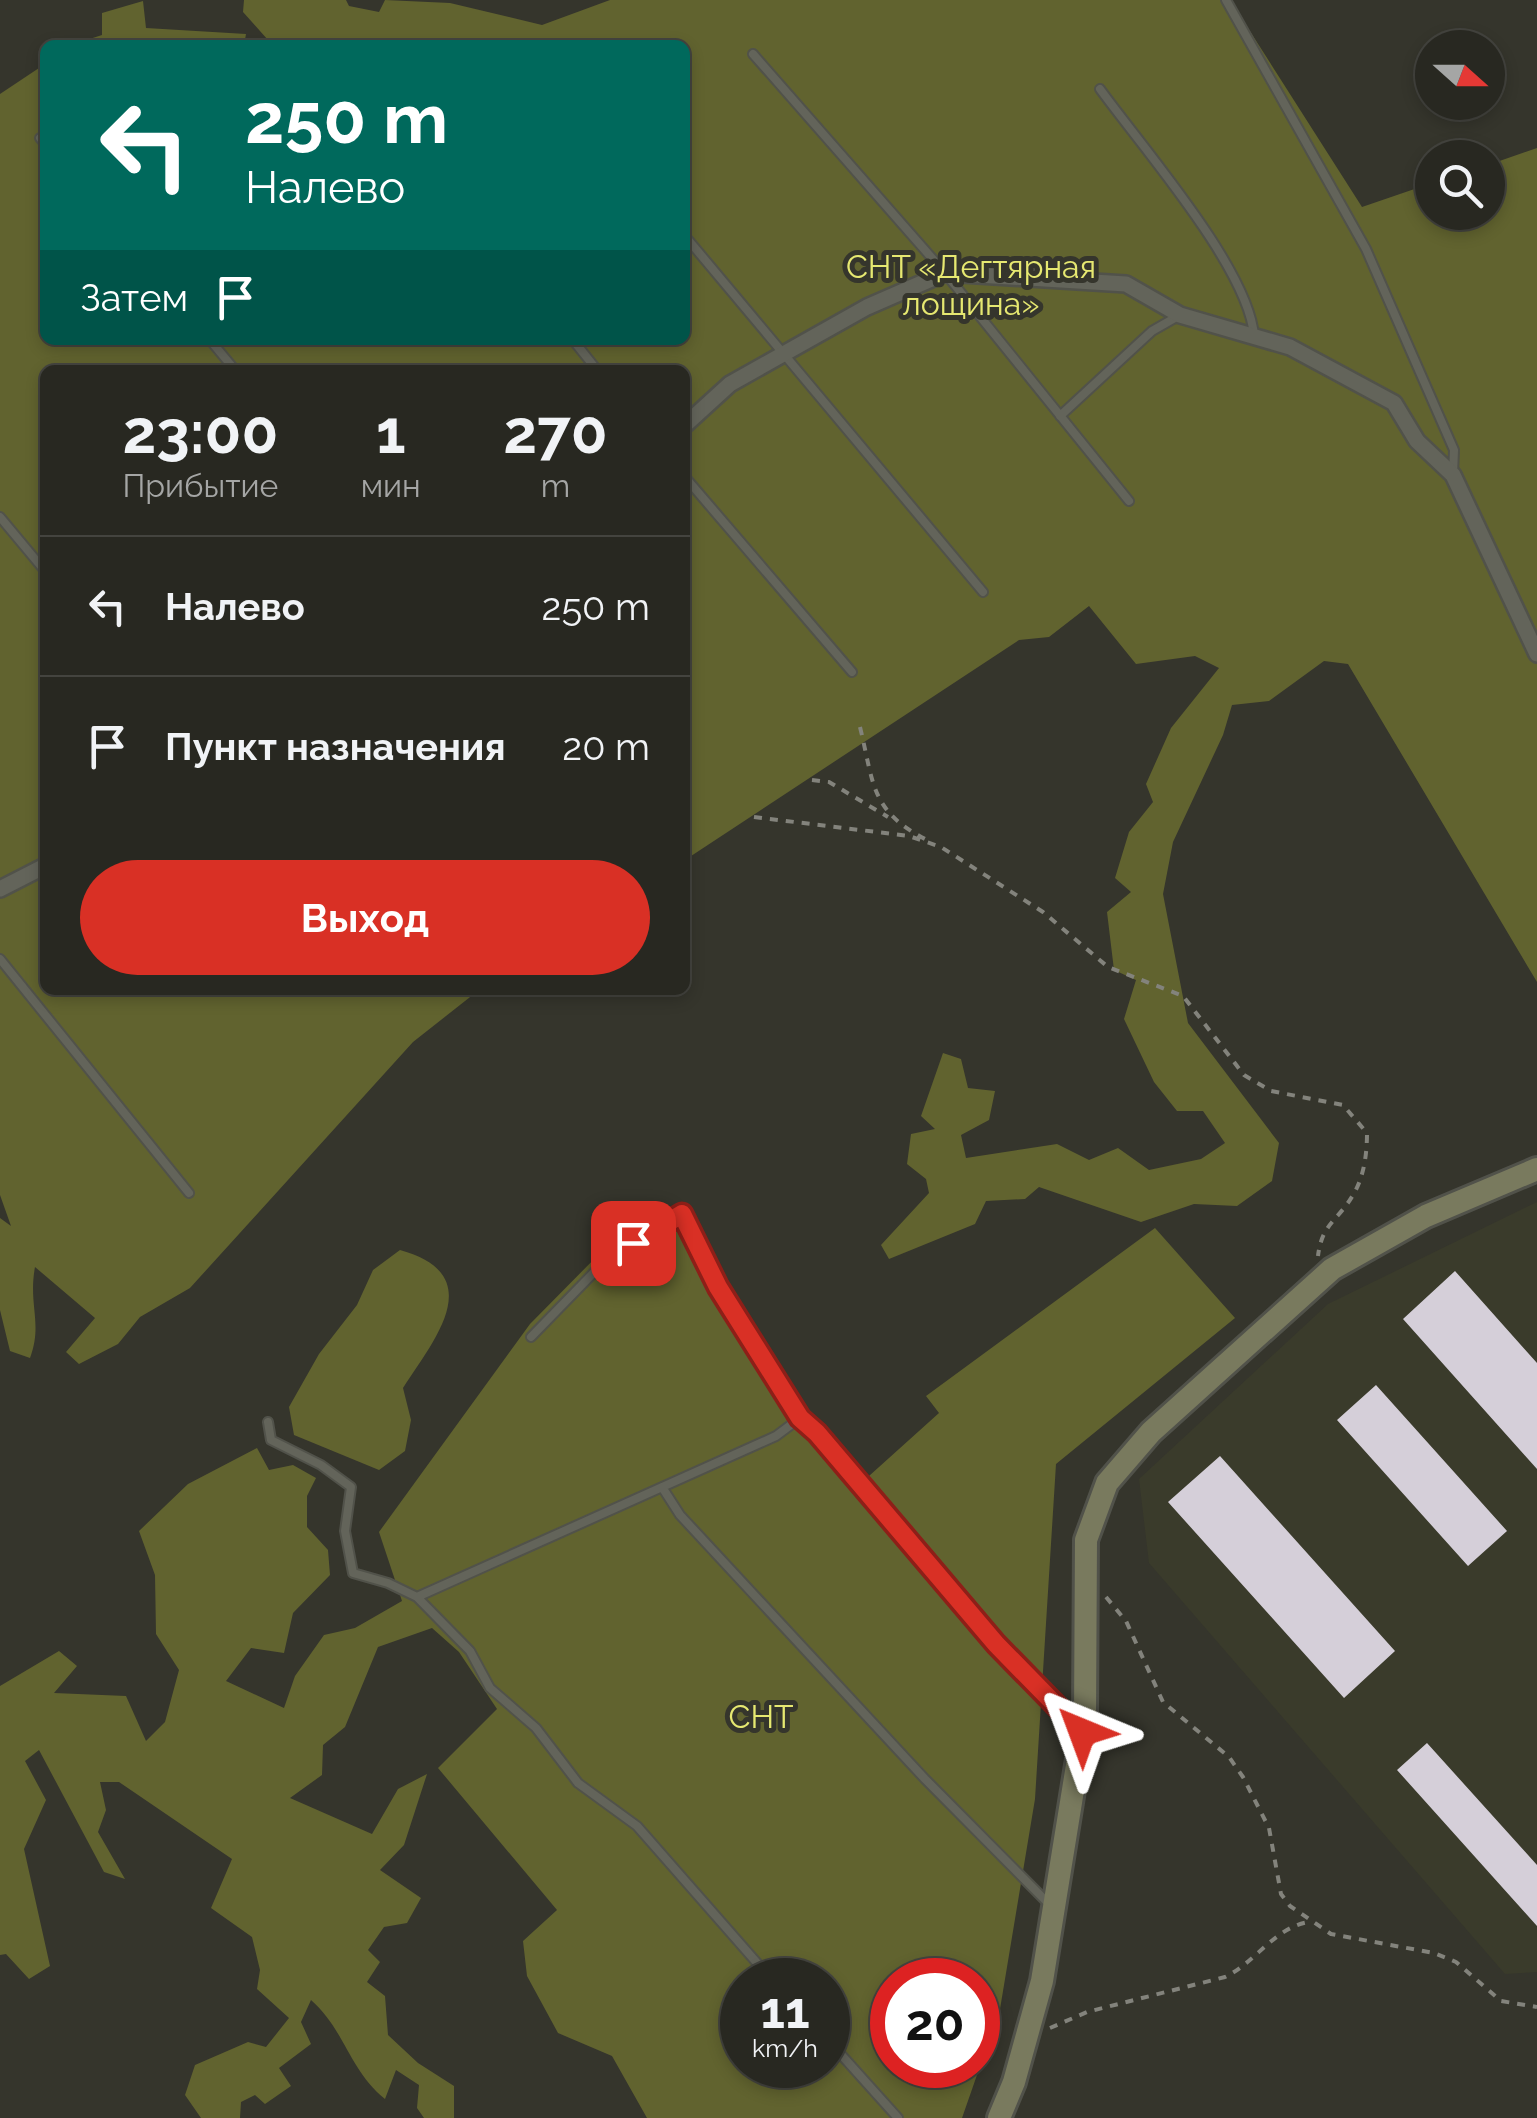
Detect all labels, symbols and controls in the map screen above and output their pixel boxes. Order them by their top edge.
north arrow [1415,30,1505,120]
map controls [1415,30,1505,230]
text: 250 m [245,77,448,159]
icon: left [80,80,210,210]
button: search [1415,140,1505,230]
text: Налево [245,161,405,214]
park label: СНТ «Дегтярная лощина» [846,248,1096,322]
icon: arrive [208,270,263,325]
text: Затем [80,275,188,320]
text: 23:00 [122,397,278,467]
text: 1 [376,397,406,467]
text: 270 [503,397,608,467]
text: Прибытие [122,467,278,504]
text: мин [361,467,421,504]
text: m [541,467,570,504]
icon: left [80,579,135,634]
text: Налево [165,584,305,629]
text: 250 m [542,584,650,629]
icon: arrive [80,719,135,774]
text: Пункт назначения [165,724,506,769]
text: 20 m [562,724,650,769]
button: Выход [80,860,650,975]
pin [591,1201,676,1286]
icon: arrive [606,1216,661,1271]
position arrow [1030,1680,1134,1784]
park label: СНТ [728,1698,794,1735]
speed limit sign: 20 [870,1958,1000,2088]
text: 11 [760,1981,810,2040]
text: km/h [752,2033,818,2063]

